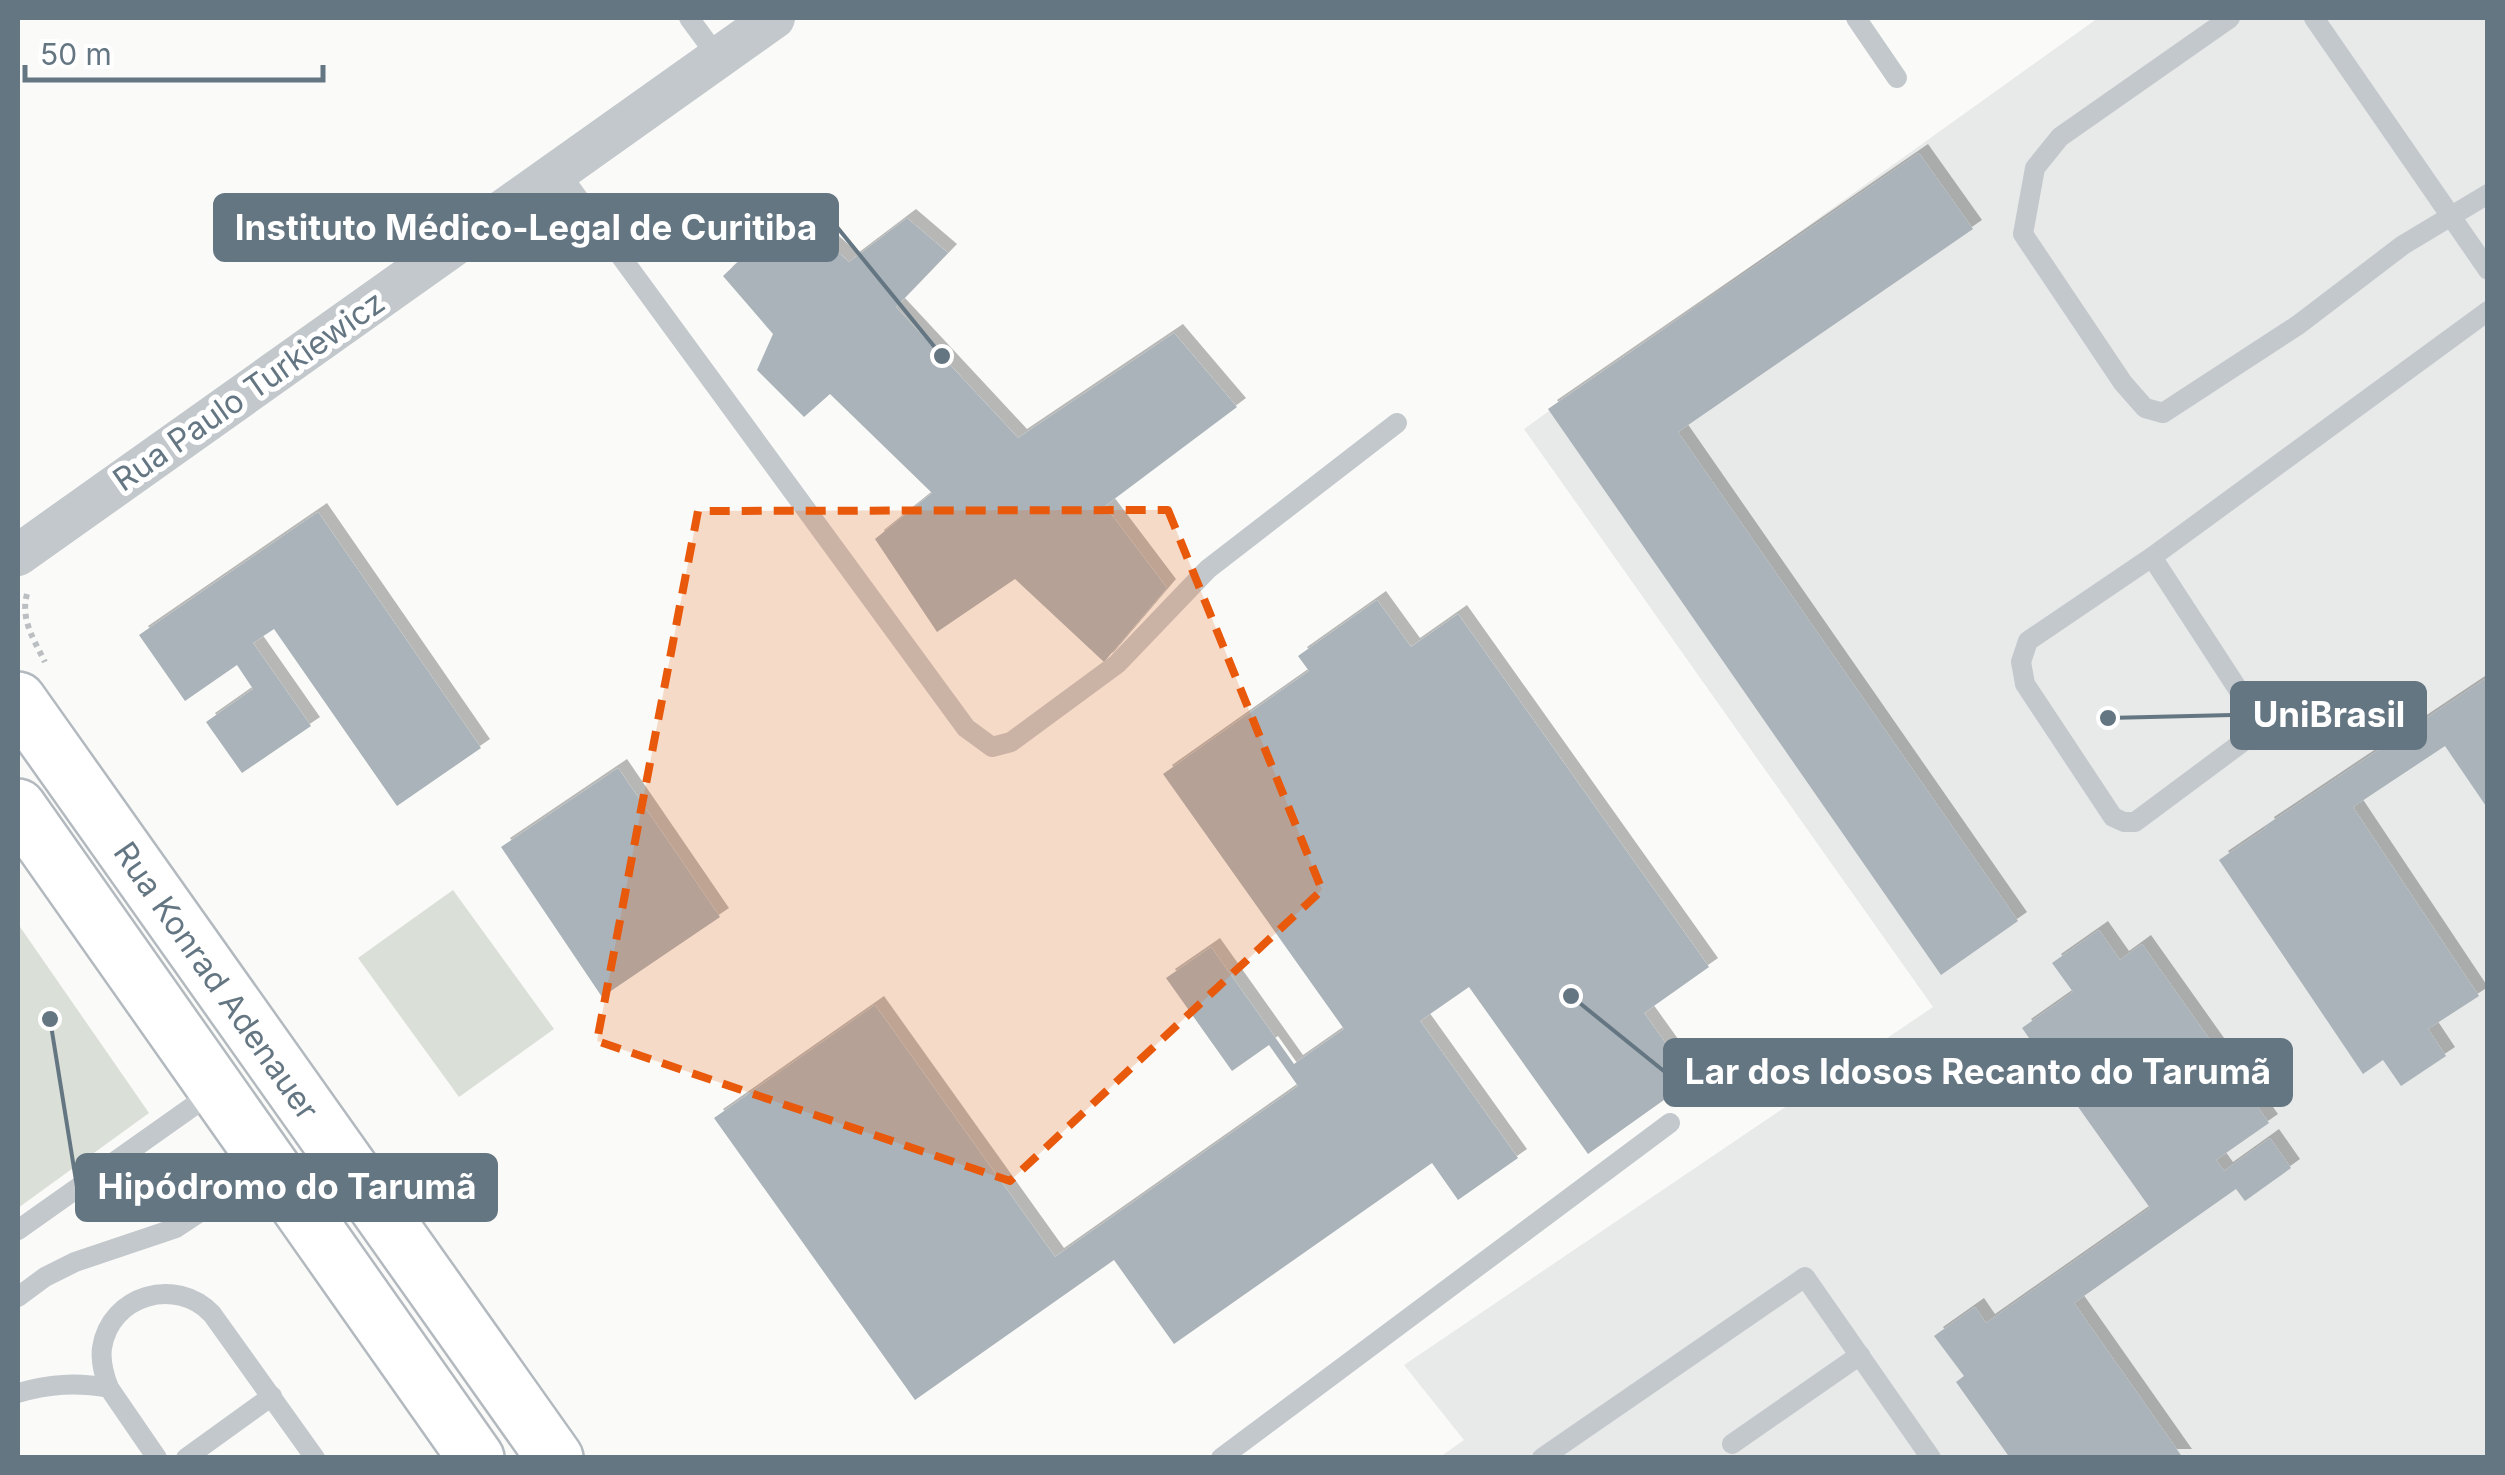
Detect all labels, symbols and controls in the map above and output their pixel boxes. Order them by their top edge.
scale bar [25,20,322,82]
text: 50 m [40,36,112,72]
callout: Instituto Médico-Legal de Curitiba [215,195,837,260]
text: Instituto Médico-Legal de Curitiba [235,206,817,248]
street label: Rua Paulo Turkiewicz [106,282,392,499]
callout: UniBrasil [2232,683,2425,748]
text: UniBrasil [2253,693,2405,735]
street label: Rua Konrad Adenauer [106,834,327,1127]
callout: Lar dos Idosos Recanto do Tarumã [1665,1040,2291,1105]
text: Lar dos Idosos Recanto do Tarumã [1685,1050,2271,1092]
callout: Hipódromo do Tarumã [77,1155,496,1220]
text: Hipódromo do Tarumã [97,1165,477,1207]

